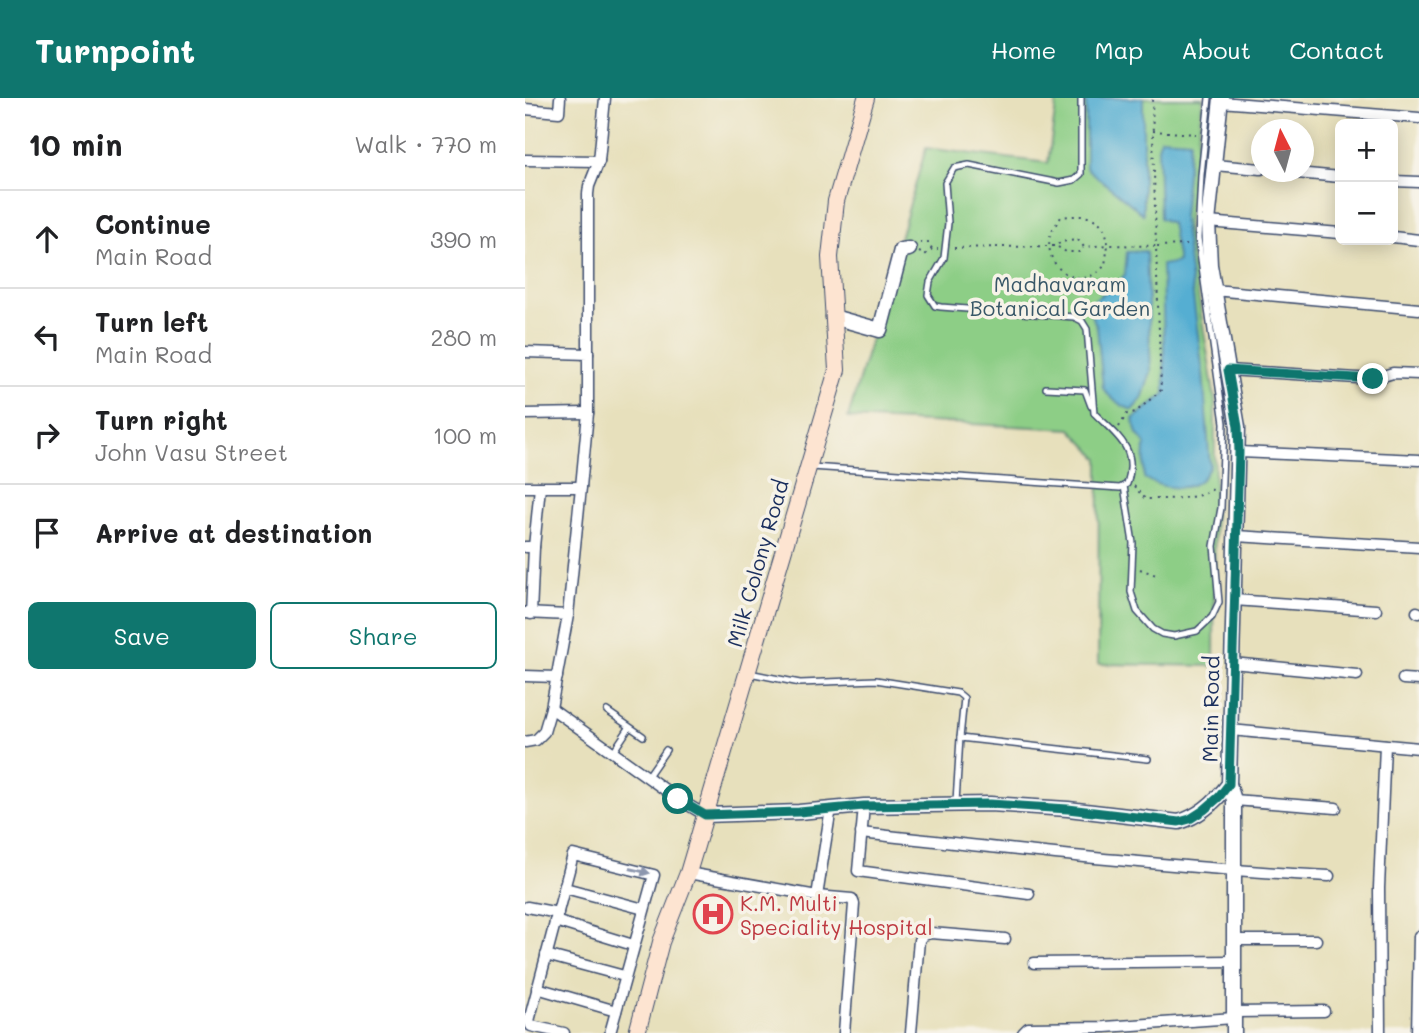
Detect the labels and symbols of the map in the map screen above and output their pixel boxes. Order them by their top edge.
north arrow [1251,119,1314,182]
park label: Madhavaram Botanical Garden [970,270,1150,321]
route end [1357,363,1388,394]
street label: Milk Colony Road [720,476,794,650]
street label: Main Road [1196,655,1224,763]
route start [662,783,693,814]
one-way arrow [629,866,651,877]
place label: K.M. Multi Speciality Hospital [740,889,933,940]
hospital icon: K.M. Multi Speciality Hospital [692,893,734,935]

